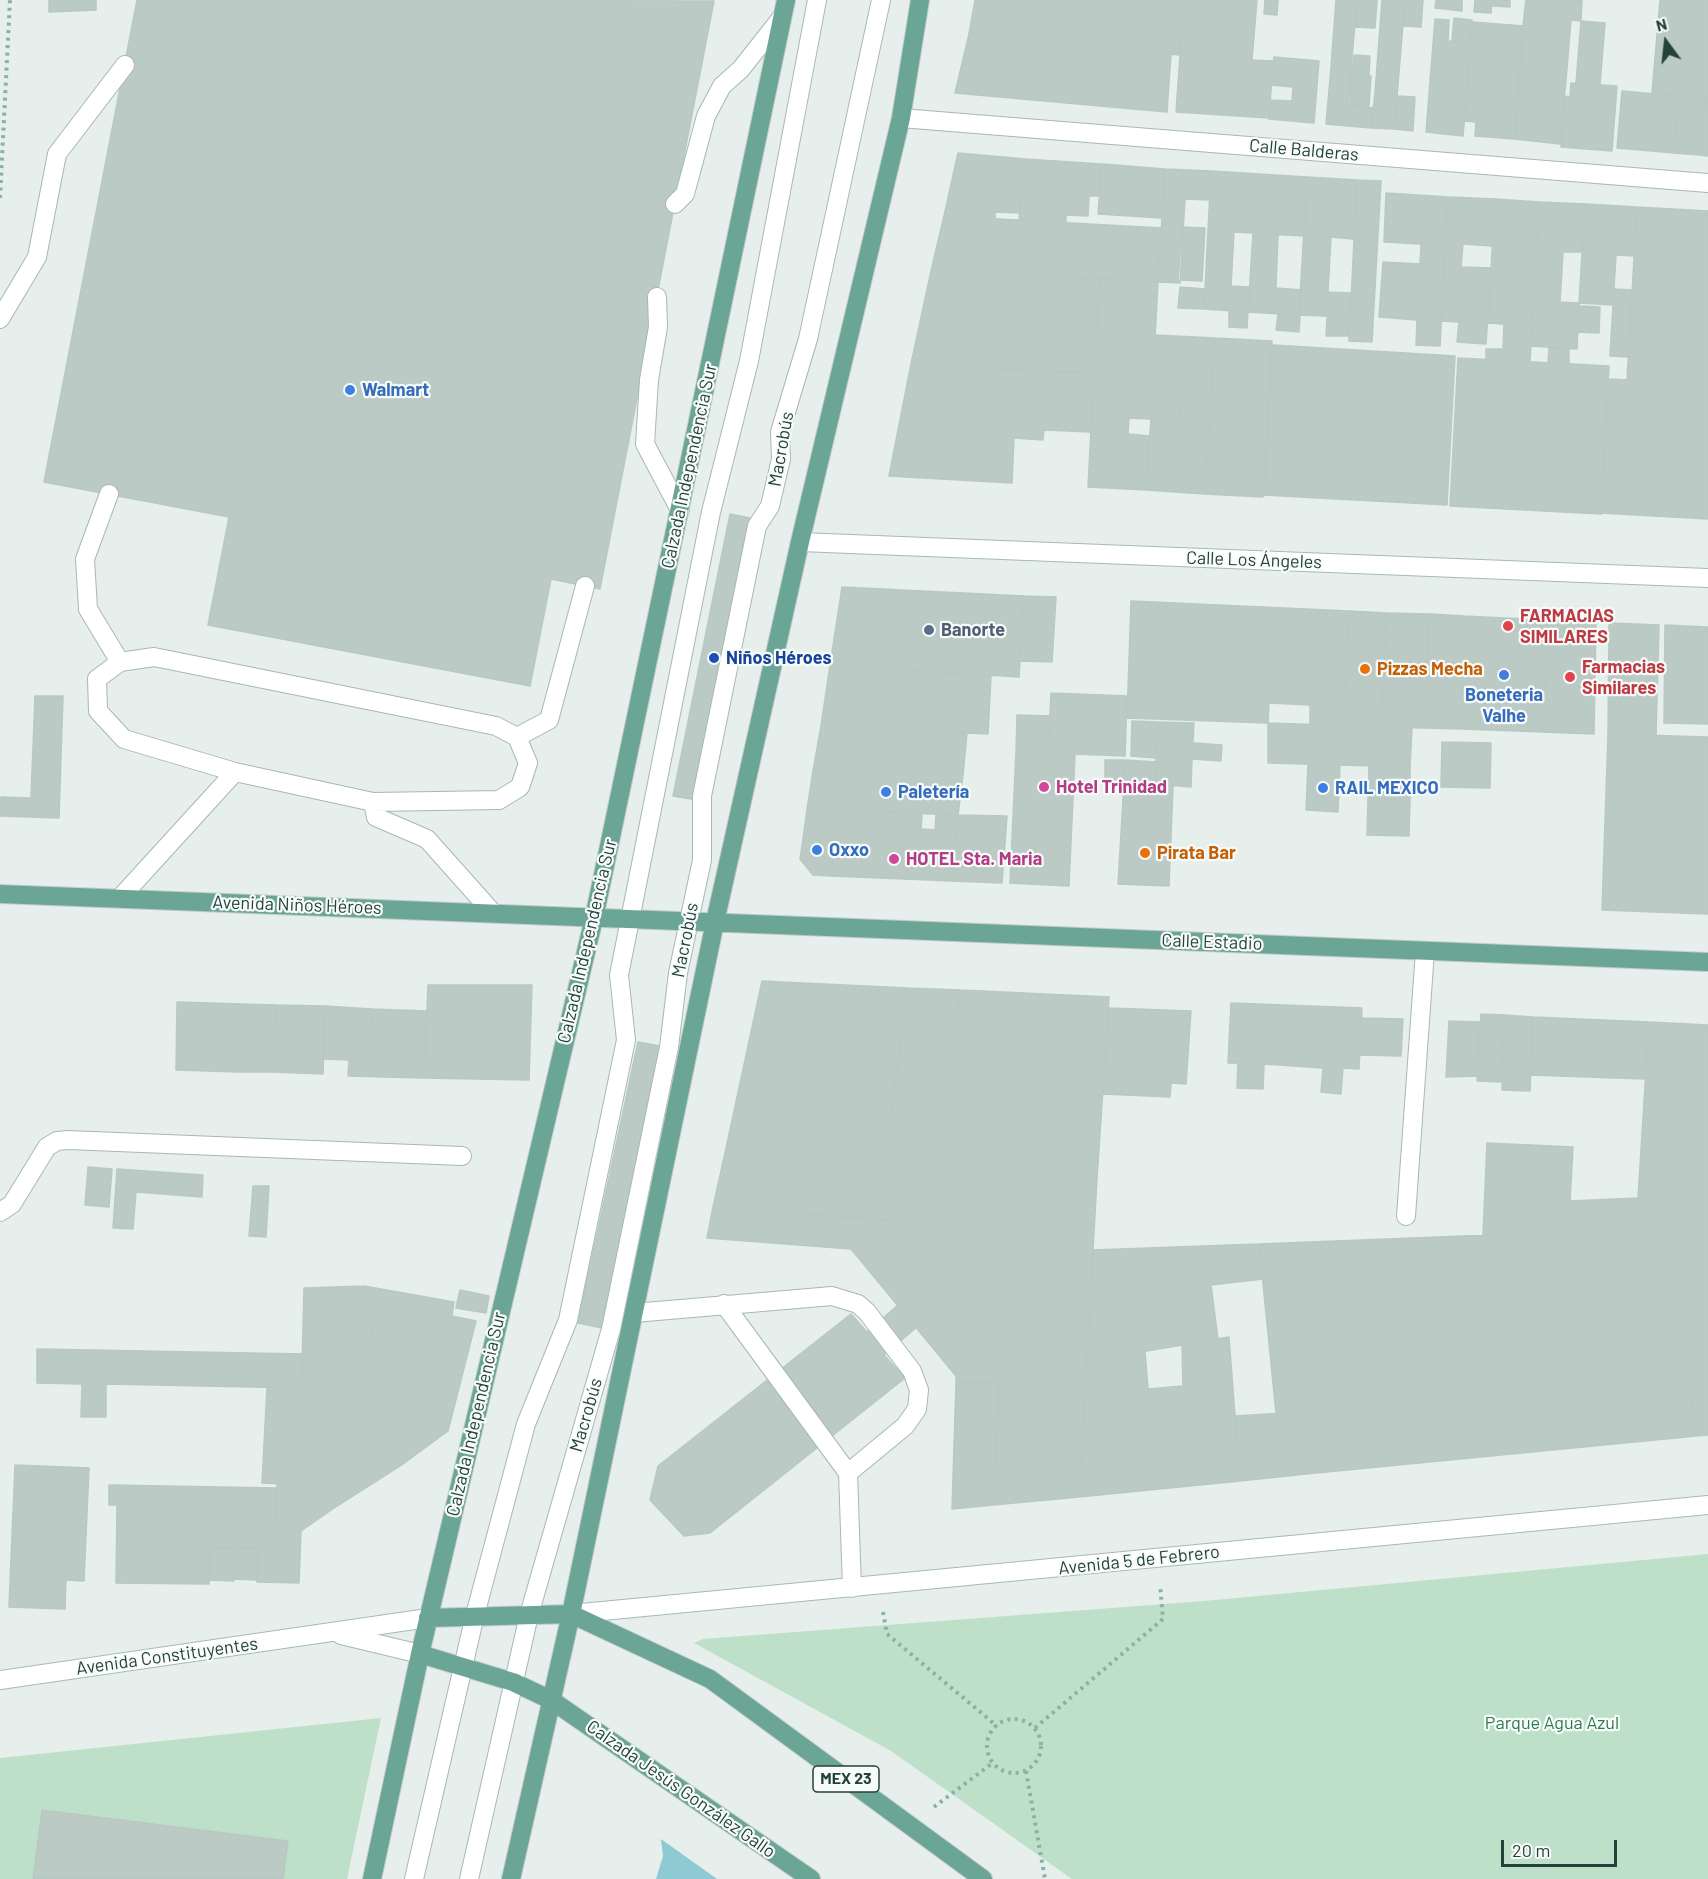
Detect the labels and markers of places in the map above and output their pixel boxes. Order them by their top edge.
place label: Walmart [362,379,429,401]
marker: Walmart [343,383,357,397]
place label: FARMACIAS SIMILARES [1520,605,1614,648]
place label: Banorte [941,619,1005,641]
marker: FARMACIAS SIMILARES [1501,619,1515,633]
marker: Banorte [922,623,936,637]
place label: Niños Héroes [726,647,832,669]
marker: Niños Héroes [707,651,721,665]
place label: Farmacias Similares [1582,656,1665,698]
place label: Pizzas Mecha [1377,658,1483,680]
marker: Pizzas Mecha [1358,662,1372,676]
marker: Boneteria Valhe [1497,668,1511,682]
marker: Farmacias Similares [1563,670,1577,684]
place label: Boneteria Valhe [1465,684,1543,726]
place label: Hotel Trinidad [1056,776,1167,798]
place label: RAIL MEXICO [1335,777,1439,799]
marker: Hotel Trinidad [1037,780,1051,794]
place label: Paletería [898,781,969,803]
marker: RAIL MEXICO [1316,781,1330,795]
marker: Paletería [879,785,893,799]
place label: Oxxo [829,839,869,861]
place label: Pirata Bar [1157,842,1236,864]
marker: Oxxo [810,843,824,857]
marker: Pirata Bar [1138,846,1152,860]
place label: HOTEL Sta. Maria [906,848,1042,870]
marker: HOTEL Sta. Maria [887,852,901,866]

